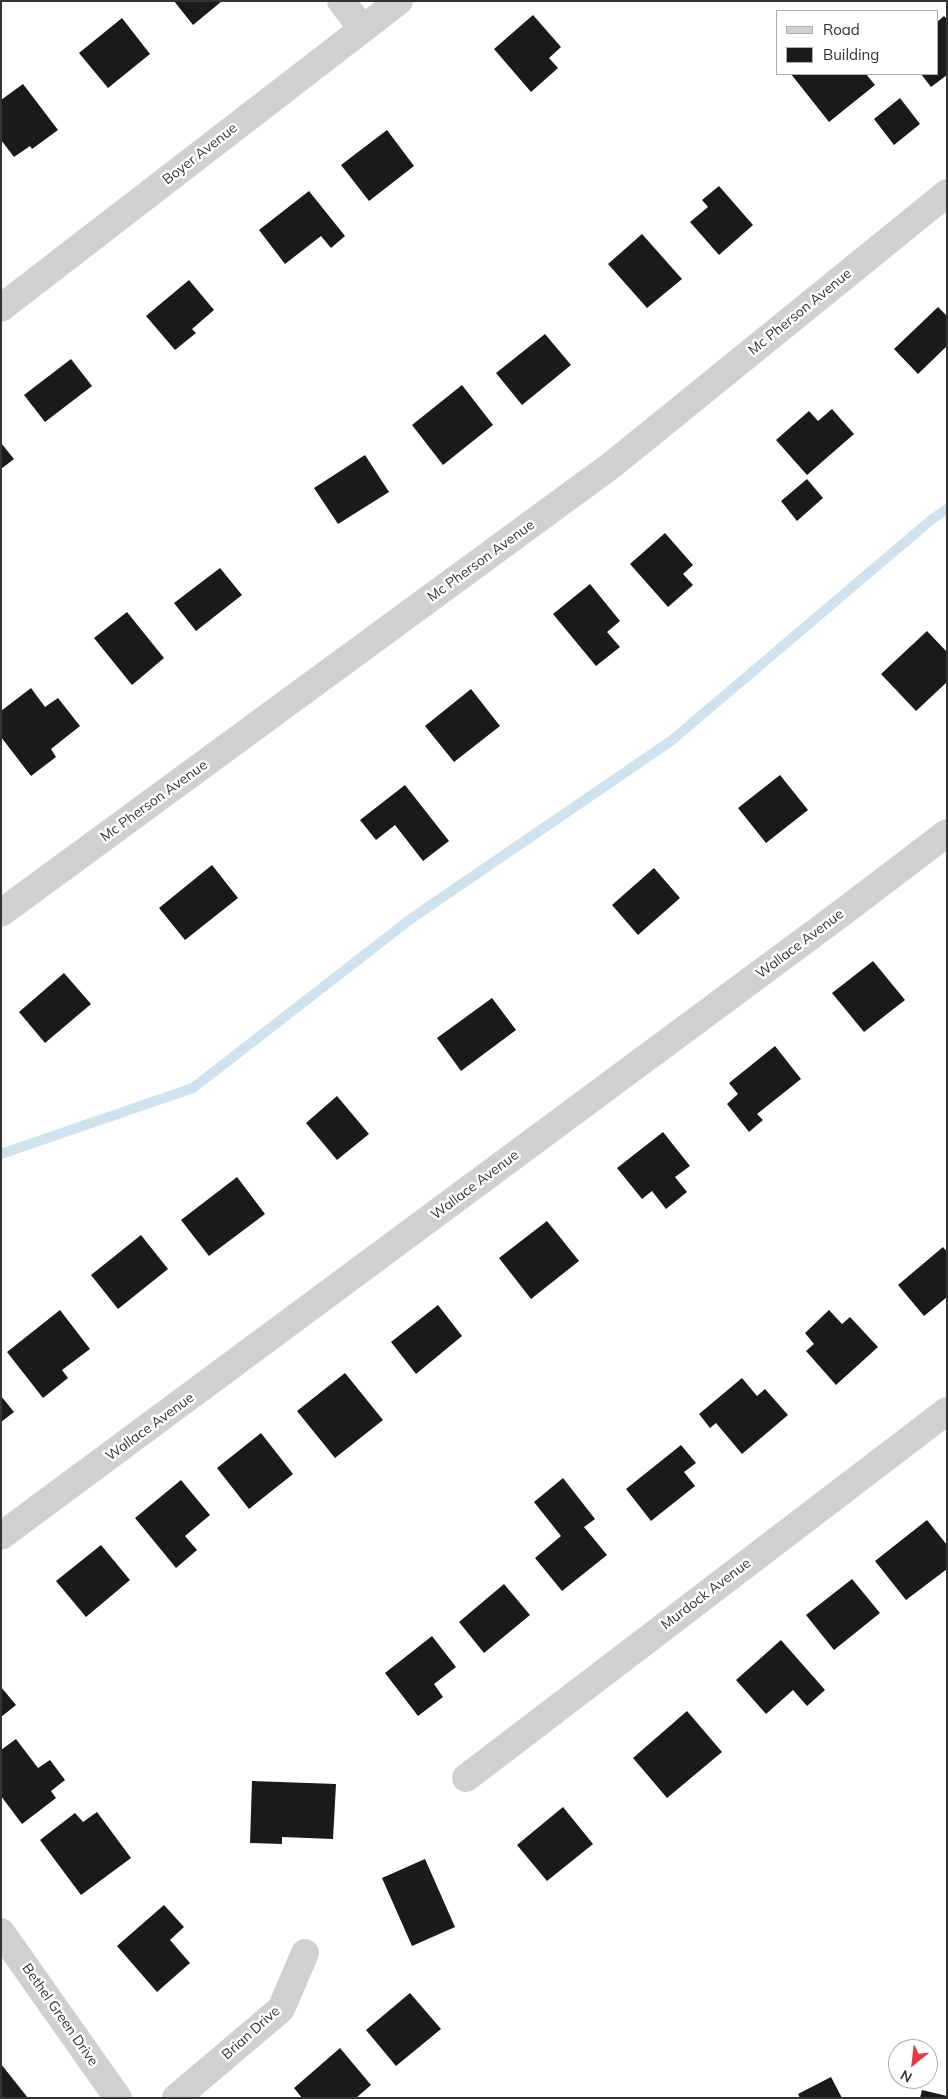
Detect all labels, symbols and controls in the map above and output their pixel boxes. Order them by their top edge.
legend [776,10,938,75]
text: Road [823,20,860,39]
text: Building [823,45,879,64]
street label: Boyer Avenue [159,120,241,188]
street label: Mc Pherson Avenue [745,265,855,359]
street label: Mc Pherson Avenue [424,517,538,605]
street label: Mc Pherson Avenue [97,757,211,845]
street label: Wallace Avenue [753,906,847,982]
street label: Wallace Avenue [428,1147,522,1223]
street label: Wallace Avenue [103,1389,197,1465]
street label: Murdock Avenue [658,1555,754,1633]
street label: Bethel Green Drive [18,1961,102,2069]
street label: Brian Drive [219,2003,283,2063]
north arrow [888,2039,938,2089]
text: N [897,2066,915,2087]

